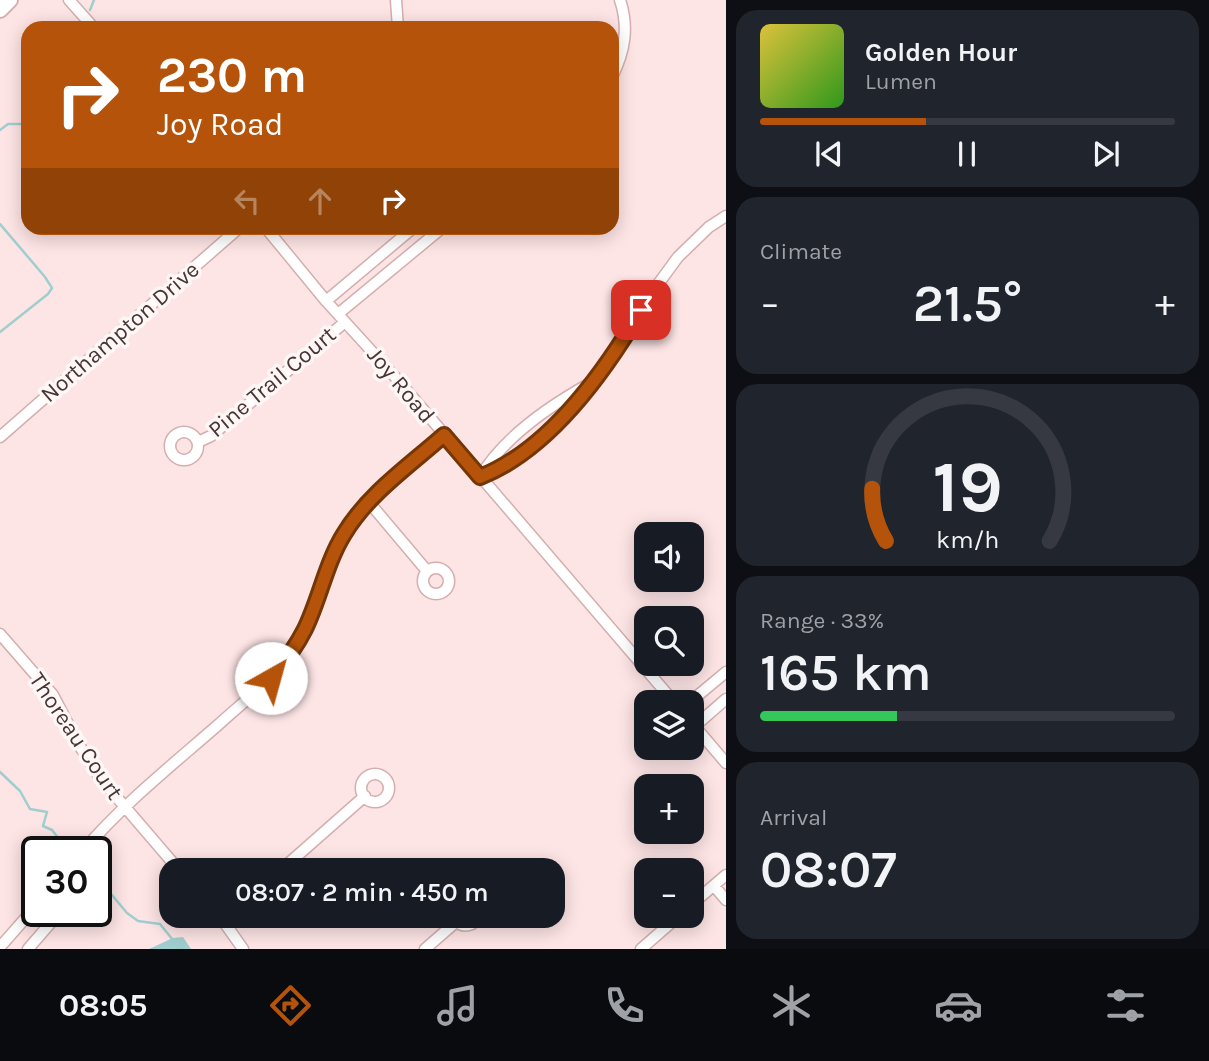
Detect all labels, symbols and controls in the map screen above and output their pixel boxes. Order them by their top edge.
text: Golden Hour [865,37,1017,68]
text: 230 m [157,47,307,104]
icon: right [42,49,133,140]
text: Lumen [865,68,937,95]
text: Joy Road [157,106,284,143]
icon: previous [810,135,848,173]
icon: pause [948,135,986,173]
icon: next [1087,135,1125,173]
icon: left [228,182,266,220]
icon: ahead [301,182,339,220]
icon: right [374,182,412,220]
text: Climate [760,238,842,265]
street label: Northampton Drive [35,256,205,408]
text: 21.5° [913,273,1022,334]
pin [611,280,671,340]
text: − [760,281,780,326]
text: + [1155,281,1175,326]
icon: arrive [622,291,660,329]
street label: Pine Trail Court [203,321,341,443]
street label: Joy Road [361,341,441,429]
text: 19 [932,444,1003,529]
map controls [634,522,704,928]
button: sound [634,522,704,592]
text: km/h [936,524,999,553]
button: search [634,606,704,676]
text: Range · 33% [760,607,884,634]
position arrow [234,641,308,715]
text: 165 km [760,642,932,703]
street label: Thoreau Court [24,667,129,805]
button: layers [634,690,704,760]
button: + [634,774,704,844]
text: Arrival [760,804,827,831]
speed limit sign: 30 [21,836,112,927]
text: 08:07 [760,839,897,900]
button: − [634,858,704,928]
text: 08:07 · 2 min · 450 m [235,877,489,908]
icon: directions [266,981,315,1030]
icon: music [433,981,482,1030]
icon: phone [600,981,649,1030]
icon: climate [767,981,816,1030]
icon: car [934,981,983,1030]
icon: filters [1101,981,1150,1030]
text: 08:05 [59,987,147,1024]

